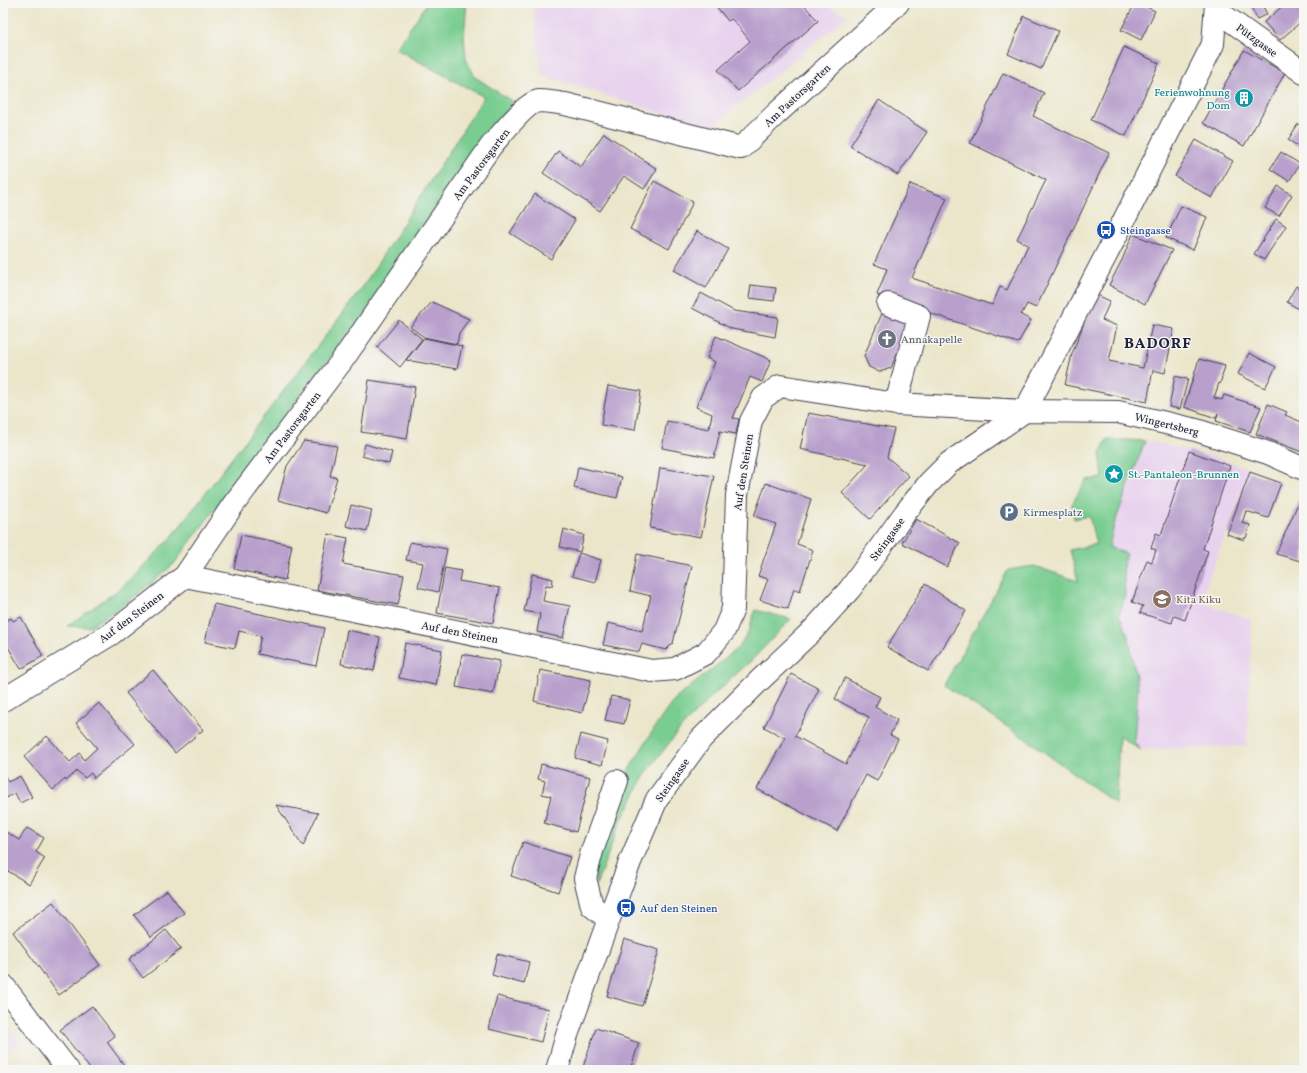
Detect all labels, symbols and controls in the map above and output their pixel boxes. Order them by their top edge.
street label: Pützgasse [1232,21,1280,61]
street label: Am Pastorsgarten [761,61,835,131]
place label: Ferienwohnung Dom [1154,86,1230,114]
building icon: Ferienwohnung Dom [1233,87,1255,109]
street label: Am Pastorsgarten [450,126,514,204]
bus stop icon: Steingasse [1095,219,1117,241]
place label: Steingasse [1120,224,1171,239]
church icon: Annakapelle [876,328,898,350]
place label: Annakapelle [901,333,962,348]
district label: BADORF [1124,334,1192,355]
street label: Am Pastorsgarten [261,389,325,467]
street label: Wingertsberg [1133,410,1201,441]
street label: Auf den Steinen [731,432,758,512]
place icon: St.-Pantaleon-Brunnen [1103,463,1125,485]
place label: St.-Pantaleon-Brunnen [1128,468,1240,483]
parking icon: Kirmesplatz [998,501,1020,523]
place label: Kirmesplatz [1023,506,1083,521]
street label: Steingasse [867,515,909,565]
school or university icon: Kita Kiku [1151,588,1173,610]
street label: Auf den Steinen [96,589,168,648]
place label: Kita Kiku [1176,593,1221,608]
street label: Auf den Steinen [420,619,500,648]
street label: Steingasse [653,756,694,806]
bus stop icon: Auf den Steinen [615,897,637,919]
place label: Auf den Steinen [640,902,718,917]

